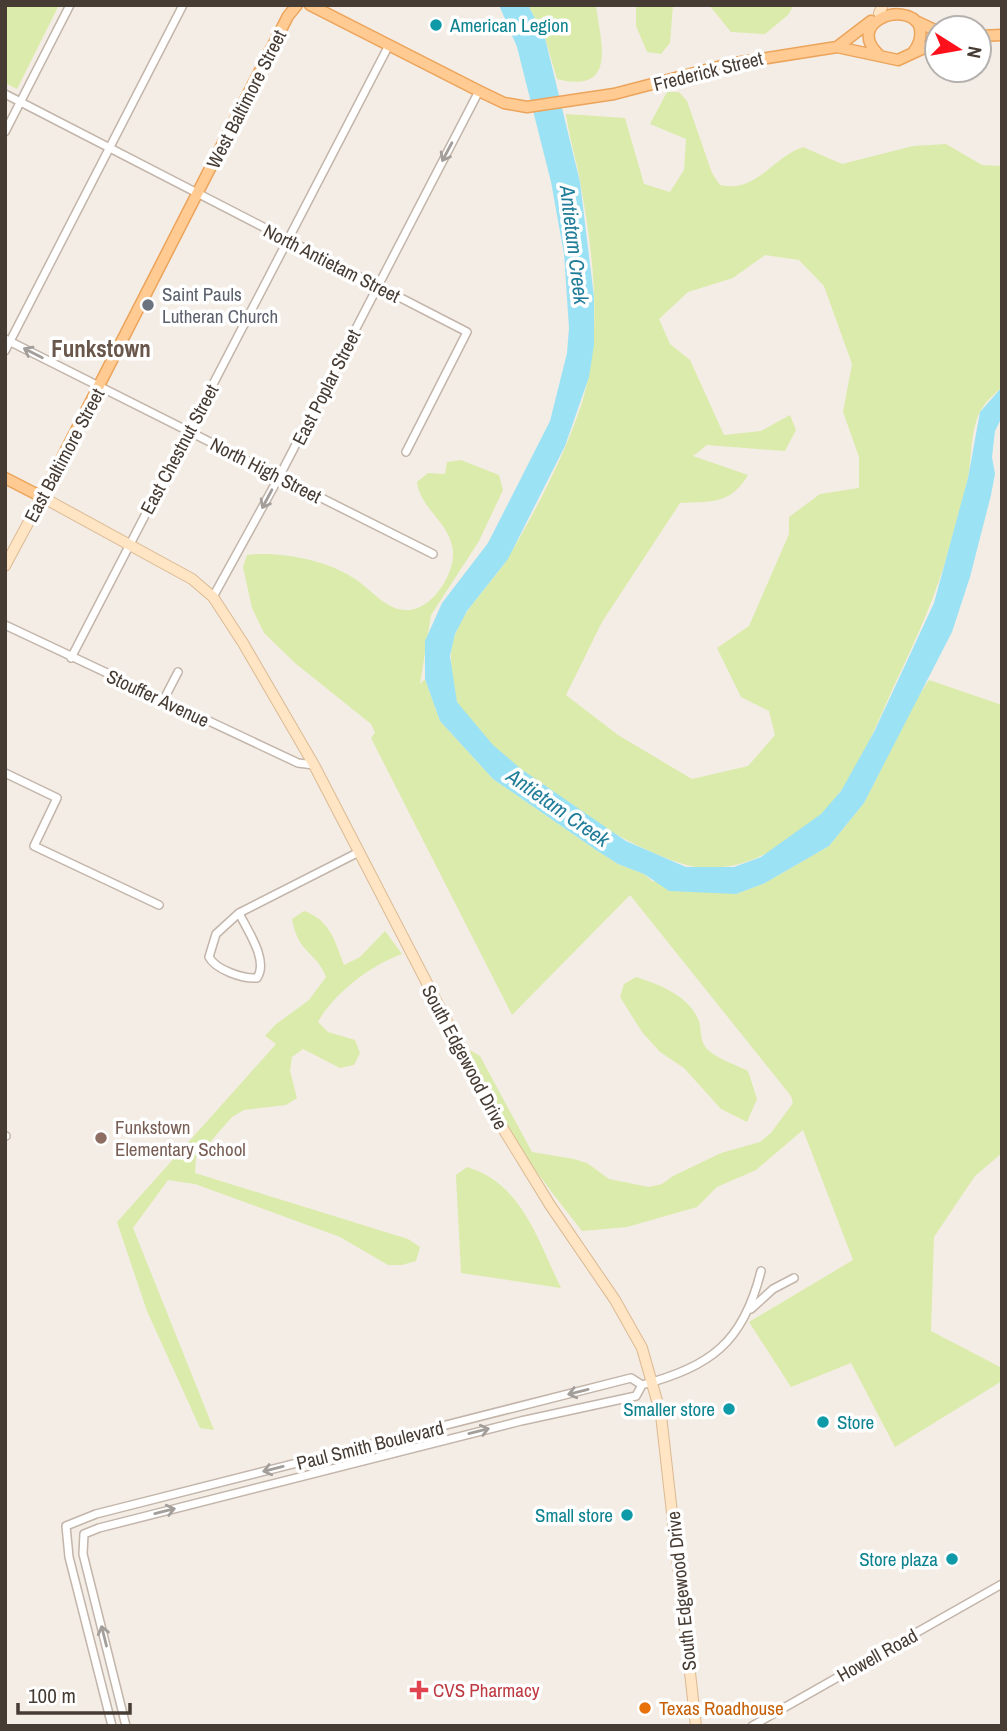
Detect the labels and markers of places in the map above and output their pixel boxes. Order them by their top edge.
place label: American Legion [449,12,569,38]
marker: American Legion [428,17,444,33]
place label: Saint Pauls Lutheran Church [162,281,278,329]
marker: Saint Pauls Lutheran Church [140,297,156,313]
place label: Funkstown Elementary School [115,1114,246,1162]
marker: Funkstown Elementary School [93,1130,109,1146]
place label: Smaller store [623,1396,715,1422]
marker: Smaller store [721,1401,737,1417]
place label: Store [837,1409,874,1435]
marker: Store [815,1414,831,1430]
place label: Small store [535,1502,613,1528]
marker: Small store [619,1507,635,1523]
place label: Store plaza [859,1546,938,1572]
marker: Store plaza [944,1551,960,1567]
place label: CVS Pharmacy [433,1677,540,1703]
marker: CVS Pharmacy [411,1682,427,1698]
place label: Texas Roadhouse [659,1695,784,1721]
marker: Texas Roadhouse [637,1700,653,1716]

